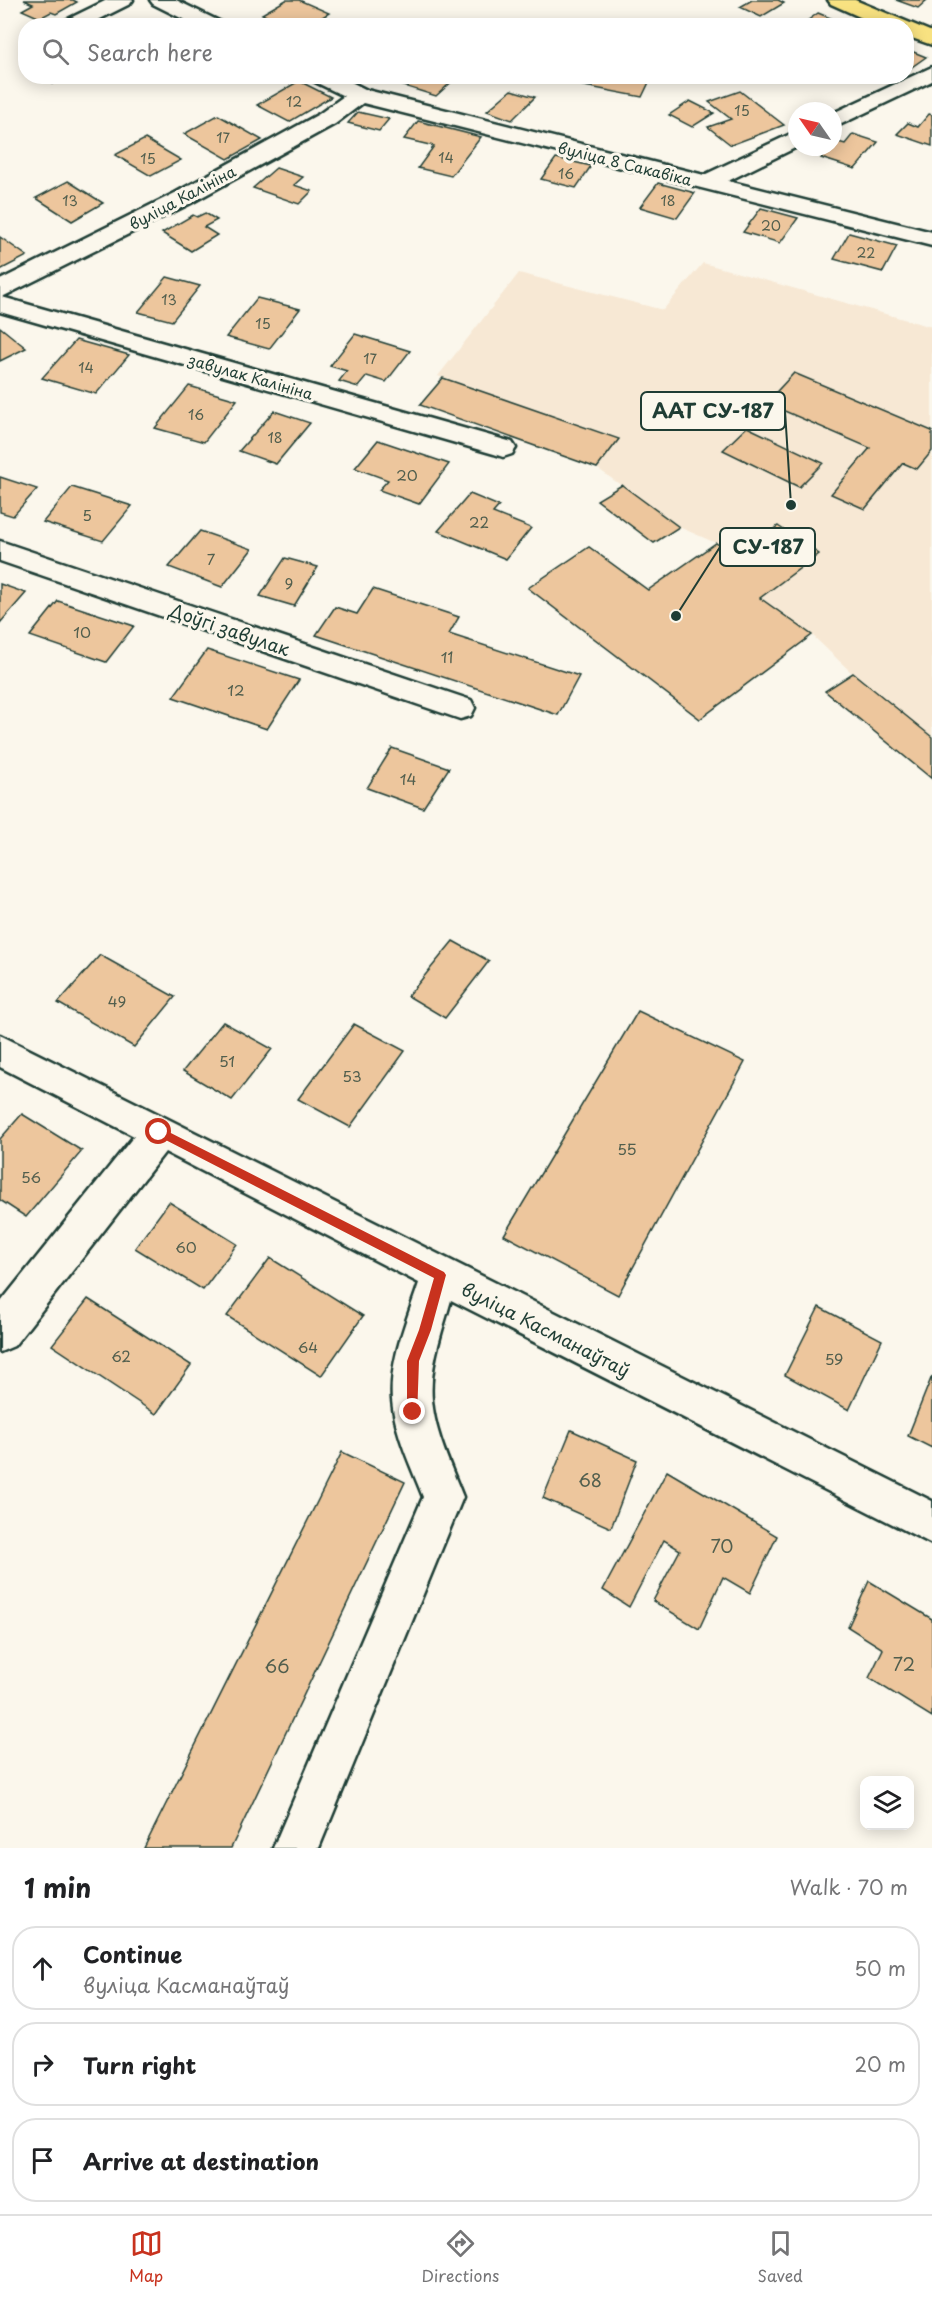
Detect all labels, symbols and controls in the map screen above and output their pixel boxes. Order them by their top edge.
search box [18,18,914,84]
icon: search [39,35,72,68]
text: Search here [87,35,213,68]
house number: 12 [286,91,302,112]
house number: 15 [734,100,750,121]
north arrow [788,102,842,156]
house number: 17 [216,127,230,148]
street label: вуліца 8 Сакавіка [556,135,695,191]
house number: 14 [438,147,454,168]
house number: 15 [140,148,156,169]
street label: вуліца Калініна [124,159,240,235]
house number: 16 [558,163,574,184]
house number: 13 [62,190,78,211]
house number: 18 [660,190,676,211]
house number: 20 [761,215,781,236]
house number: 22 [857,242,875,263]
house number: 13 [161,289,177,310]
house number: 15 [255,313,271,334]
street label: завулак Калініна [185,347,317,405]
house number: 17 [363,348,377,369]
house number: 14 [78,357,94,378]
callout: ААТ СУ-187 [641,392,785,430]
text: ААТ СУ-187 [652,395,775,425]
house number: 16 [188,404,204,425]
house number: 18 [267,427,283,448]
house number: 20 [396,463,418,486]
house number: 5 [82,503,92,526]
house number: 22 [469,510,489,533]
callout: СУ-187 [720,528,815,566]
text: СУ-187 [732,531,804,561]
house number: 7 [207,547,216,570]
house number: 9 [285,571,293,594]
street label: Доўгі завулак [165,596,294,662]
house number: 10 [73,620,91,643]
house number: 11 [441,645,453,668]
house number: 12 [227,678,245,701]
house number: 14 [400,767,416,790]
house number: 49 [108,989,126,1012]
house number: 51 [219,1049,235,1072]
house number: 53 [342,1064,362,1087]
route start [145,1118,171,1144]
house number: 55 [617,1137,637,1160]
house number: 56 [21,1165,41,1188]
house number: 60 [175,1235,197,1258]
street label: вуліца Касманаўтаў [457,1275,635,1383]
house number: 64 [298,1335,318,1358]
house number: 62 [111,1344,131,1367]
house number: 59 [825,1347,843,1370]
route end [399,1398,425,1424]
house number: 68 [578,1466,602,1493]
house number: 70 [711,1532,733,1559]
house number: 72 [893,1650,915,1677]
house number: 66 [265,1652,289,1679]
map controls [860,1776,914,1830]
button: layers [860,1776,914,1830]
text: 1 min [24,1868,91,1907]
text: Walk · 70 m [790,1872,908,1902]
text: Continue [83,1937,182,1970]
icon: ahead [26,1952,59,1985]
text: 50 m [854,1953,906,1983]
text: вуліца Касманаўтаў [83,1970,289,2000]
icon: right [26,2048,59,2081]
text: Turn right [83,2048,196,2081]
text: 20 m [854,2049,906,2079]
icon: arrive [26,2144,59,2177]
text: Arrive at destination [83,2144,319,2177]
tab: Map [129,2227,163,2287]
tab: Directions [421,2227,499,2287]
tab: Saved [757,2227,803,2287]

